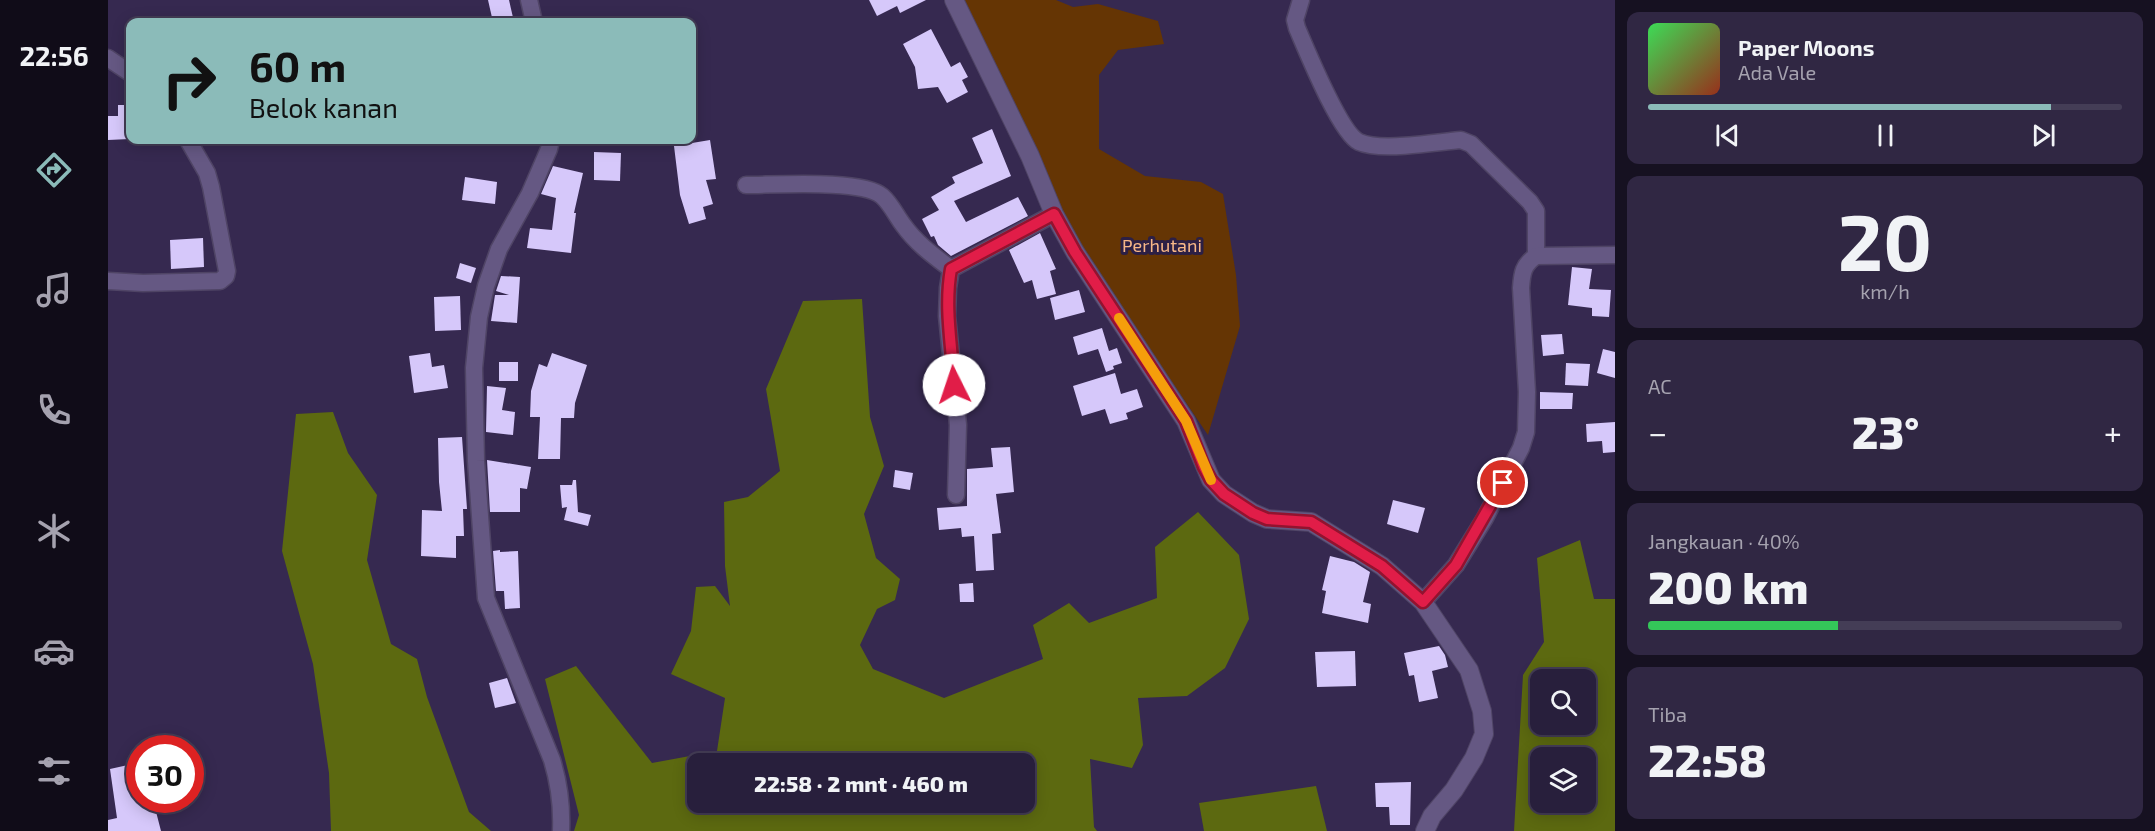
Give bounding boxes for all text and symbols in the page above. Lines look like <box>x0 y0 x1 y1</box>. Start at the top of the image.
text: Paper Moons <box>1738 34 1874 60</box>
text: 22:56 <box>19 39 89 71</box>
text: 60 m <box>249 40 346 90</box>
icon: right <box>150 42 228 120</box>
text: Ada Vale <box>1738 60 1816 84</box>
text: Belok kanan <box>249 91 398 123</box>
icon: previous <box>1711 119 1744 152</box>
icon: pause <box>1869 119 1902 152</box>
icon: next <box>2027 119 2060 152</box>
icon: directions <box>33 149 75 191</box>
text: 20 <box>1838 193 1932 287</box>
park label: Perhutani <box>1122 234 1202 256</box>
icon: music <box>33 269 75 311</box>
text: km/h <box>1860 279 1910 303</box>
position arrow <box>922 353 986 417</box>
text: AC <box>1648 374 1672 398</box>
icon: phone <box>33 389 75 431</box>
text: 23° <box>1852 404 1919 458</box>
text: − <box>1648 412 1667 452</box>
text: + <box>2104 412 2122 452</box>
pin <box>1477 457 1528 508</box>
icon: arrive <box>1486 466 1519 499</box>
icon: climate <box>33 510 75 552</box>
text: Jangkauan · 40% <box>1648 529 1800 553</box>
text: 200 km <box>1648 559 1808 613</box>
icon: car <box>33 630 75 672</box>
map controls <box>1530 669 1596 813</box>
button: search <box>1530 669 1596 735</box>
text: Tiba <box>1648 702 1687 726</box>
text: 22:58 <box>1648 732 1767 786</box>
speed limit sign: 30 <box>126 735 204 813</box>
button: layers <box>1530 747 1596 813</box>
icon: filters <box>33 750 75 792</box>
text: 22:58 · 2 mnt · 460 m <box>754 770 968 796</box>

